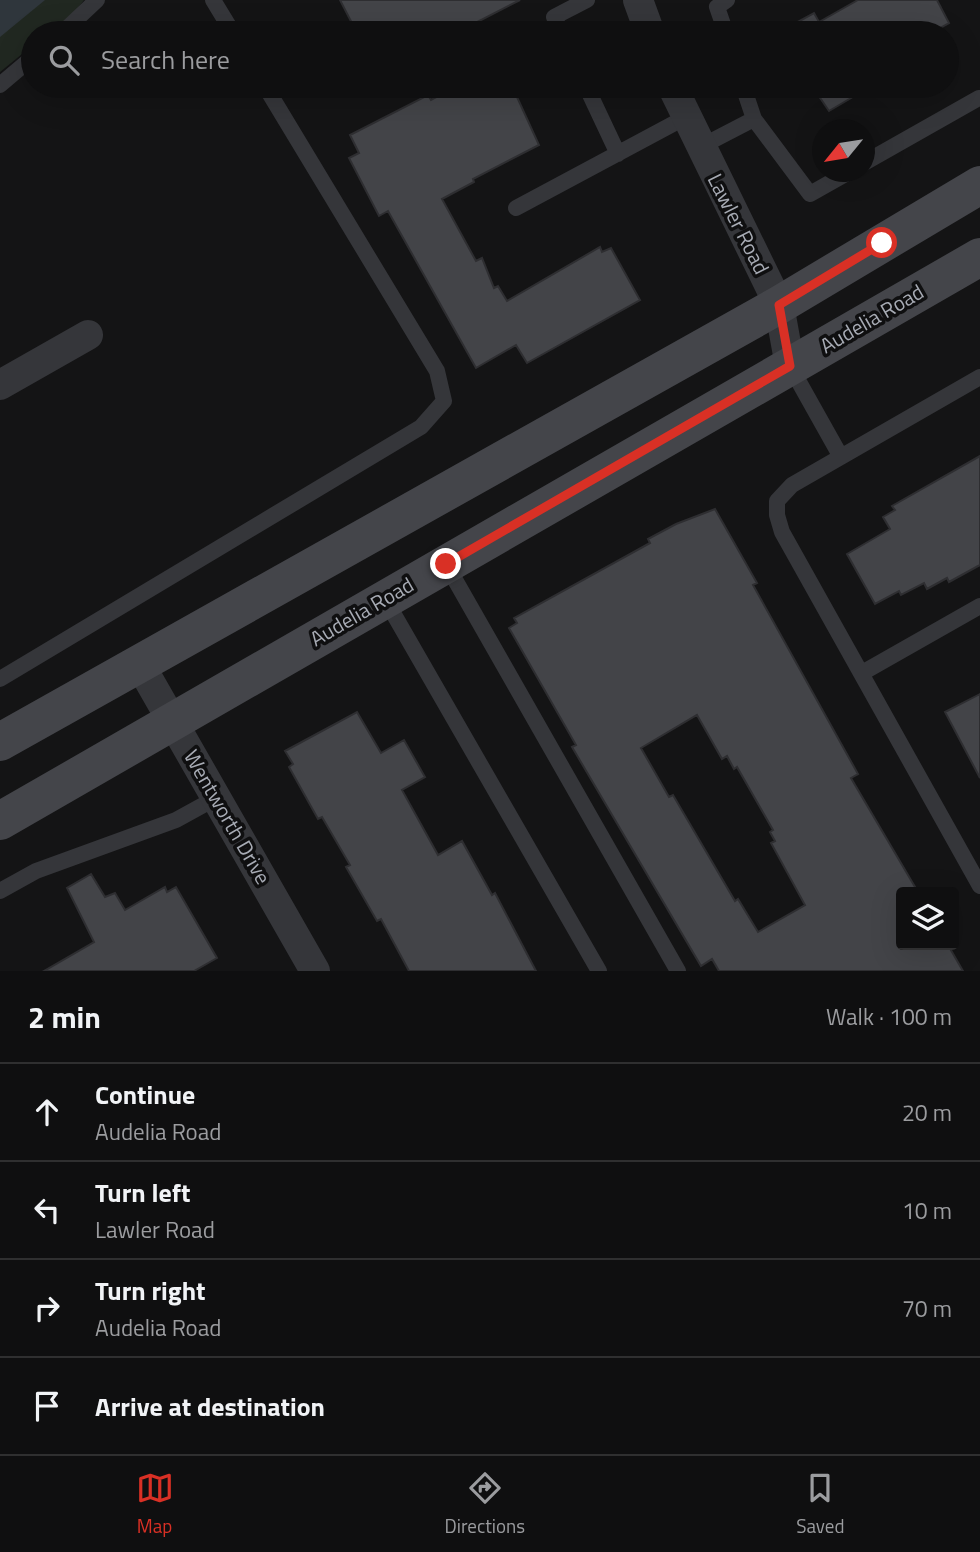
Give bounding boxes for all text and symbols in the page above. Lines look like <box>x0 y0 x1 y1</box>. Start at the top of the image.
search box <box>21 21 959 98</box>
text: Search here <box>101 40 230 79</box>
icon: search <box>45 41 83 79</box>
north arrow <box>812 119 875 182</box>
street label: Lawler Road <box>700 168 778 280</box>
route start <box>866 227 897 258</box>
street label: Audelia Road <box>814 275 929 361</box>
route end <box>430 548 461 579</box>
street label: Audelia Road <box>304 568 419 654</box>
street label: Wentworth Drive <box>176 743 279 890</box>
map controls <box>896 887 959 950</box>
button: layers <box>896 887 959 950</box>
text: 2 min <box>28 994 101 1040</box>
text: Walk · 100 m <box>826 999 952 1034</box>
text: Continue <box>95 1075 195 1114</box>
icon: ahead <box>28 1093 66 1131</box>
text: 20 m <box>902 1095 952 1130</box>
text: Audelia Road <box>95 1114 221 1149</box>
text: Turn left <box>95 1173 190 1212</box>
icon: left <box>28 1191 66 1229</box>
text: 10 m <box>902 1193 952 1228</box>
text: Lawler Road <box>95 1212 215 1247</box>
text: Turn right <box>95 1271 206 1310</box>
icon: right <box>28 1289 66 1327</box>
text: 70 m <box>902 1291 952 1326</box>
text: Audelia Road <box>95 1310 221 1345</box>
icon: arrive <box>28 1387 66 1425</box>
text: Arrive at destination <box>95 1387 325 1426</box>
tab: Map <box>136 1469 174 1540</box>
tab: Directions <box>445 1469 525 1540</box>
tab: Saved <box>796 1469 844 1540</box>

